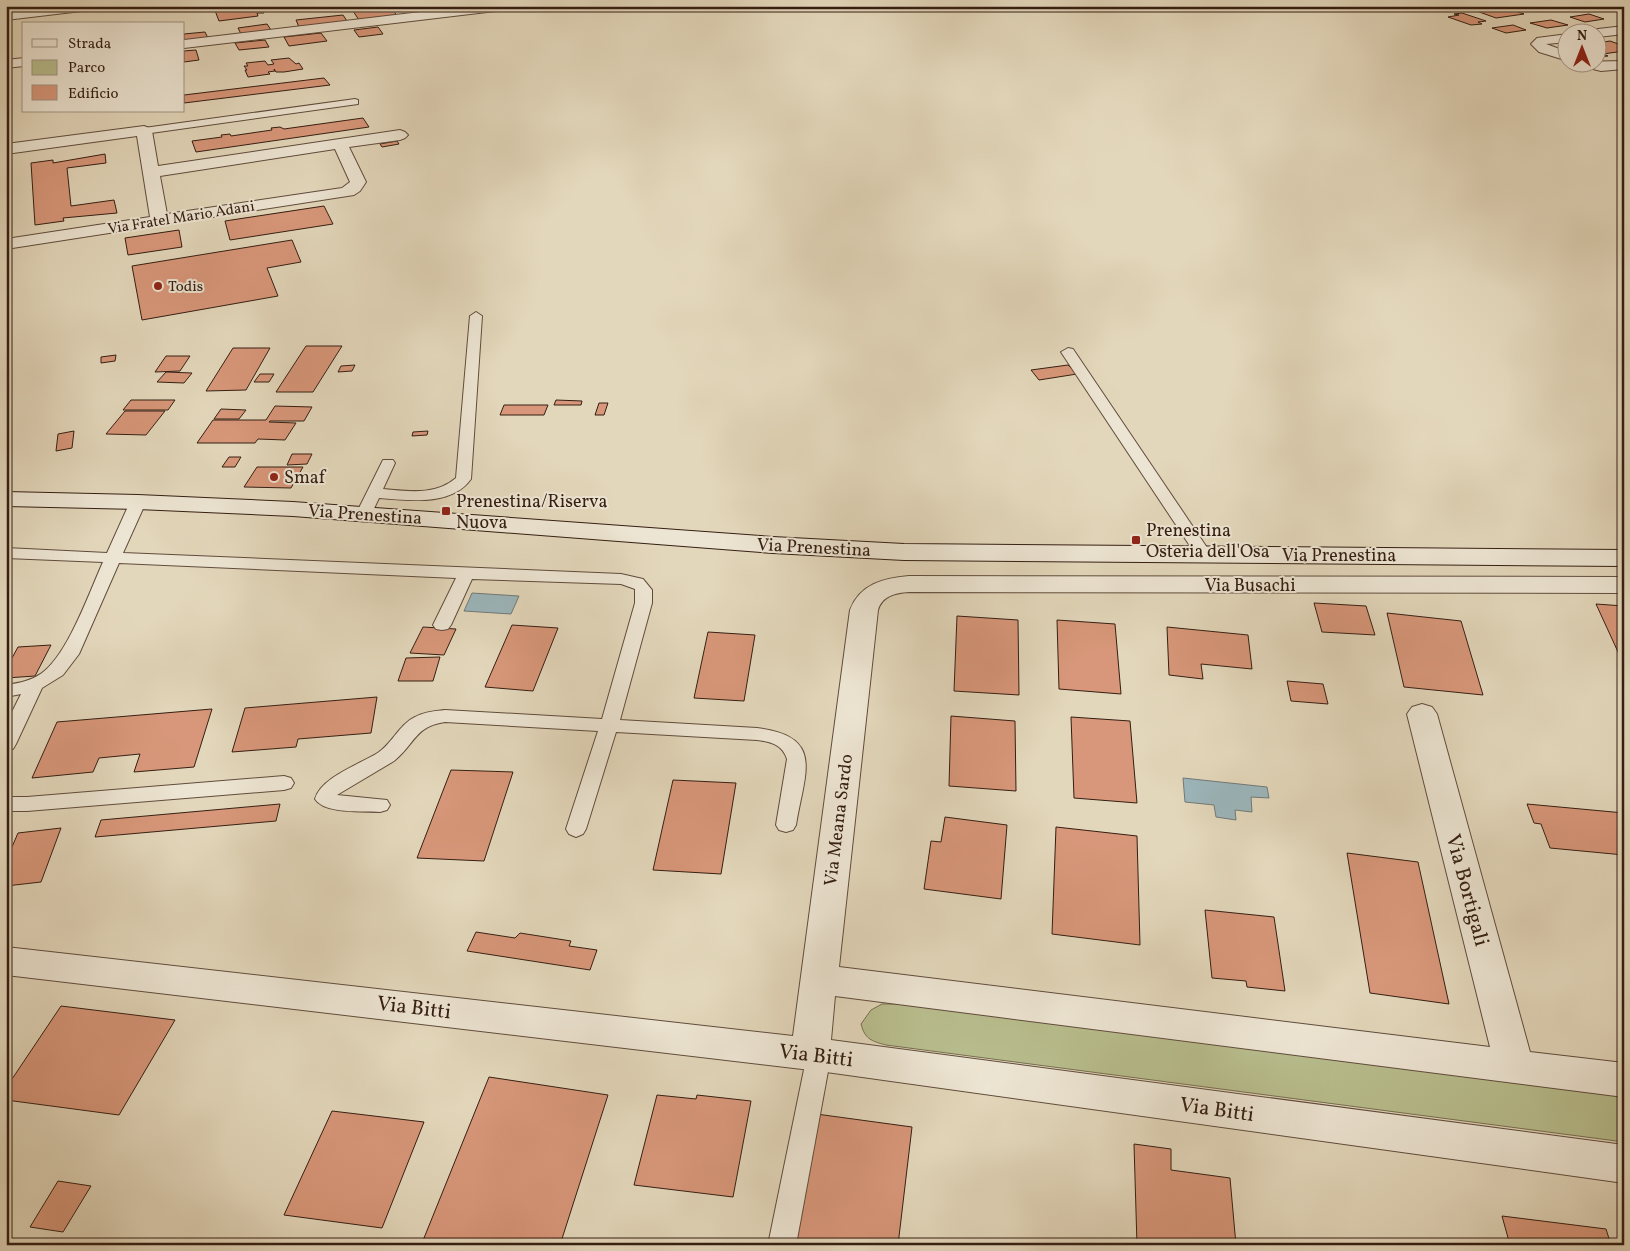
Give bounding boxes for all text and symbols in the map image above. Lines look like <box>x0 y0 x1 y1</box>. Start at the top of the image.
legend <box>22 22 185 112</box>
north arrow <box>1558 22 1608 72</box>
text: N <box>1577 27 1587 46</box>
text: Strada <box>68 34 111 55</box>
text: Parco <box>68 58 105 79</box>
text: Edificio <box>68 84 119 105</box>
street label: Via Fratel Mario Adani <box>106 196 256 240</box>
place label: Todis <box>168 277 203 298</box>
marker: Todis <box>152 280 164 292</box>
place label: Smaf <box>284 466 327 491</box>
marker: Smaf <box>268 471 280 483</box>
place label: Prenestina/Riserva Nuova <box>456 490 608 536</box>
street label: Via Prenestina <box>307 499 423 532</box>
marker: Prenestina/Riserva Nuova <box>440 505 452 517</box>
place label: Prenestina Osteria dell'Osa <box>1146 519 1270 565</box>
street label: Via Prenestina <box>756 533 872 564</box>
marker: Prenestina Osteria dell'Osa <box>1130 534 1142 546</box>
street label: Via Prenestina <box>1282 544 1396 569</box>
street label: Via Busachi <box>1204 574 1296 599</box>
street label: Via Meana Sardo <box>819 753 860 888</box>
street label: Via Bortigali <box>1438 831 1495 950</box>
street label: Via Bitti <box>375 990 453 1027</box>
street label: Via Bitti <box>777 1038 855 1075</box>
street label: Via Bitti <box>1178 1091 1256 1130</box>

